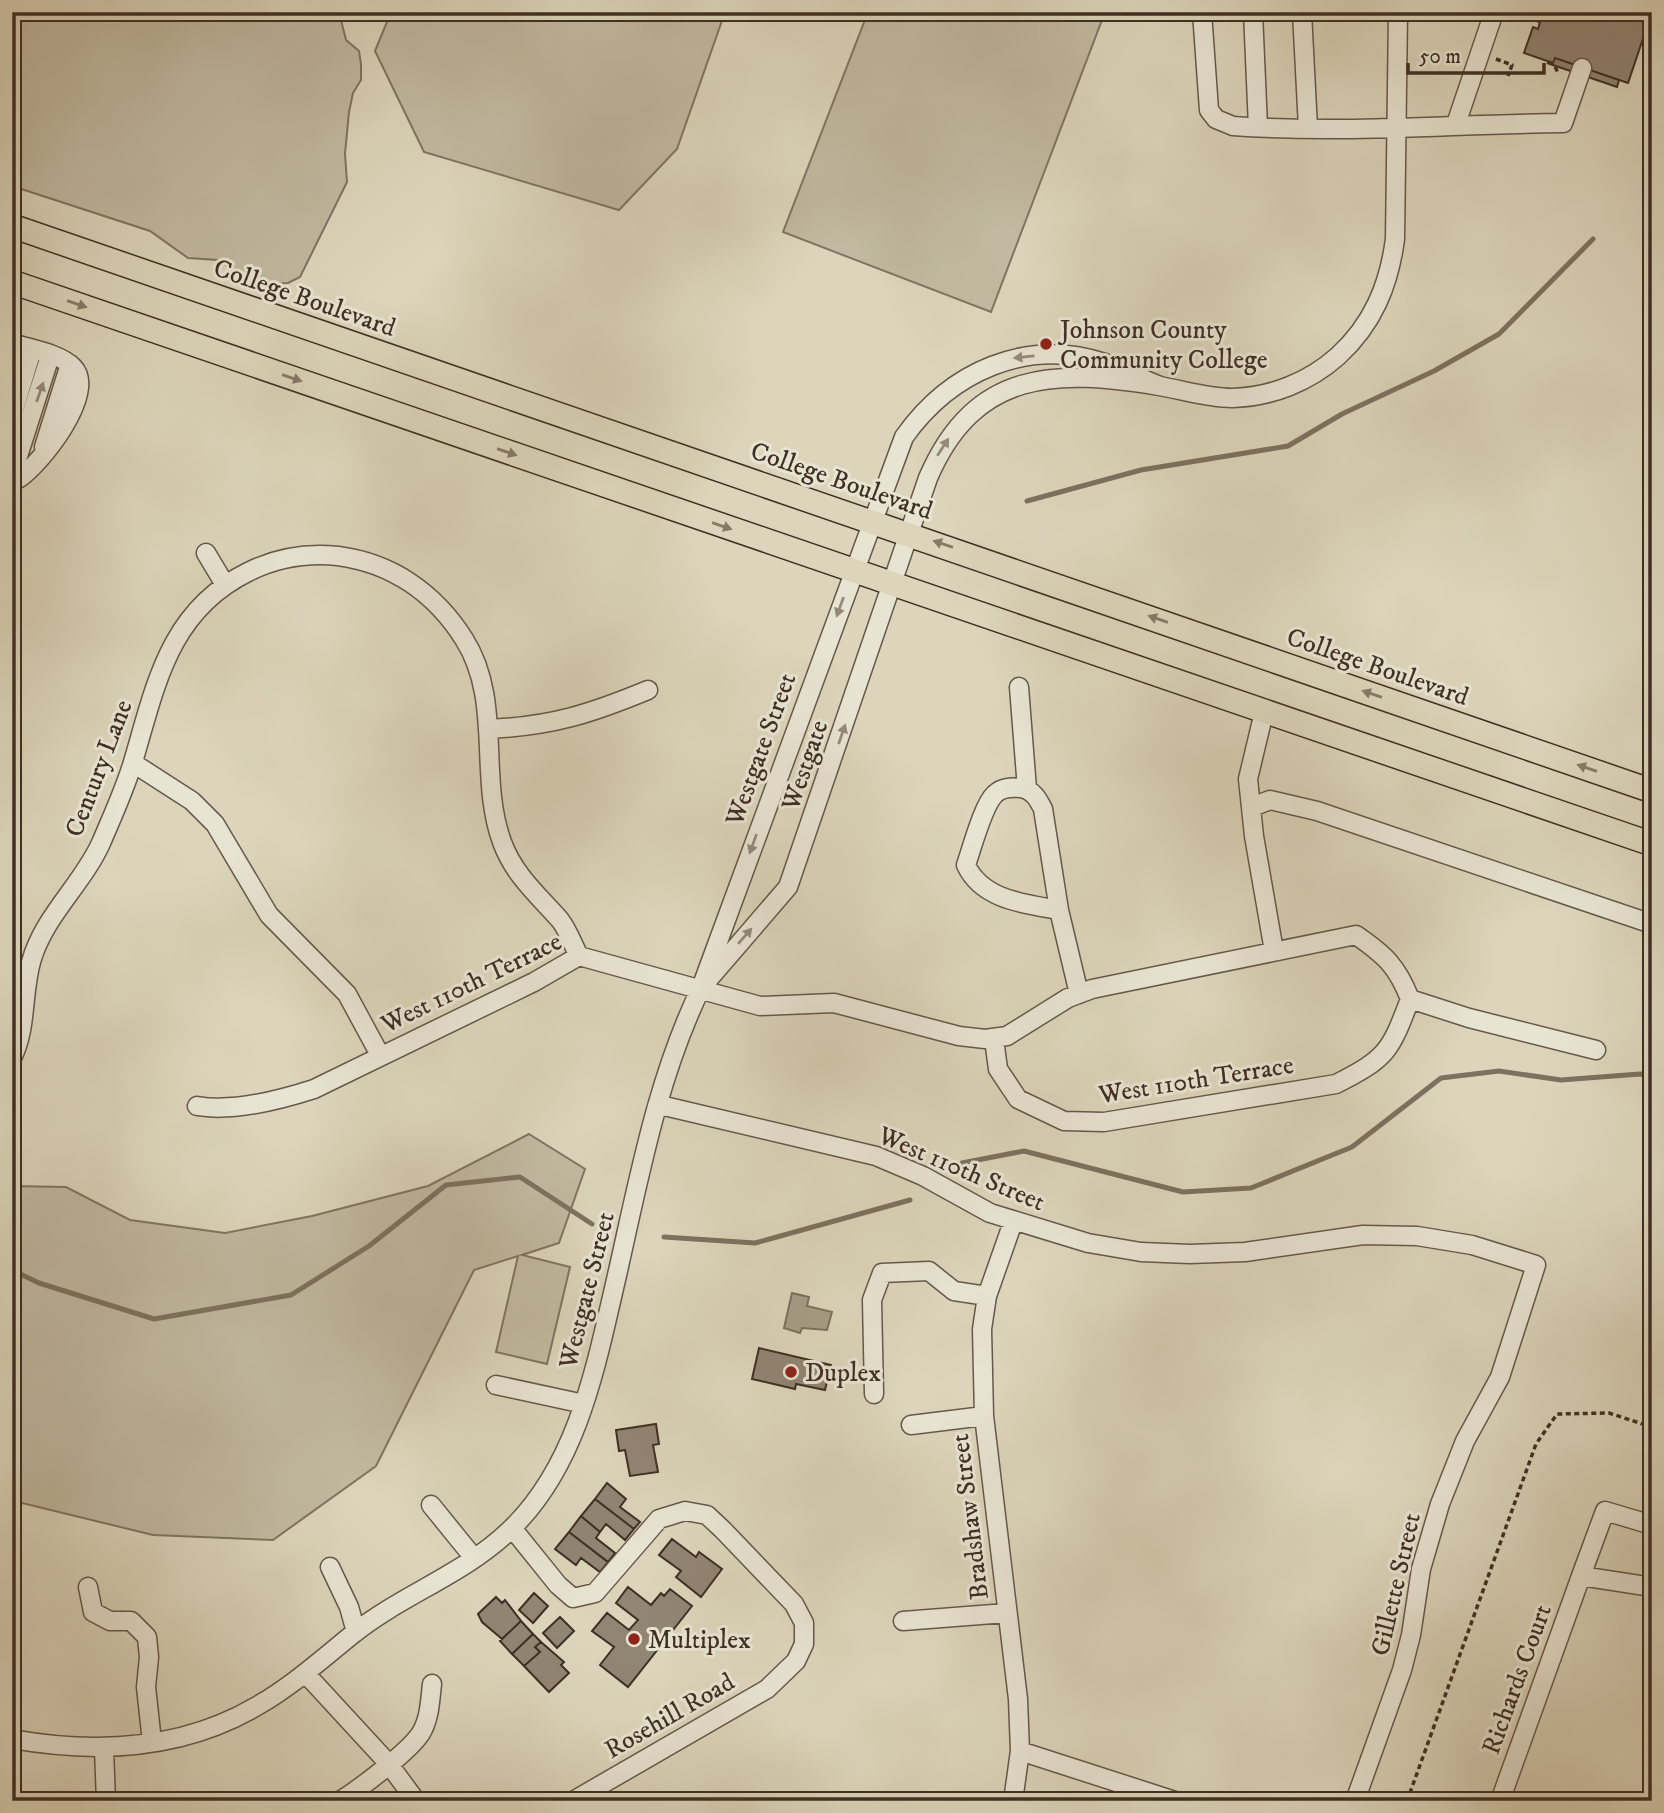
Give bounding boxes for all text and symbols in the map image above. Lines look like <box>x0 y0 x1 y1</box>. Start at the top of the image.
scale bar <box>1408 32 1545 76</box>
text: 50 m <box>1419 44 1461 70</box>
street label: College Boulevard <box>209 252 400 345</box>
one-way arrow <box>66 299 87 310</box>
place label: Johnson County Community College <box>1058 314 1267 377</box>
marker: Johnson County Community College <box>1038 336 1054 352</box>
one-way arrow <box>1012 352 1034 363</box>
one-way arrow <box>281 373 302 384</box>
one-way arrow <box>35 382 46 403</box>
street label: College Boulevard <box>746 435 937 528</box>
one-way arrow <box>937 437 950 457</box>
one-way arrow <box>497 447 518 458</box>
one-way arrow <box>712 521 733 532</box>
one-way arrow <box>932 538 953 549</box>
one-way arrow <box>834 597 845 618</box>
one-way arrow <box>1147 613 1168 624</box>
street label: College Boulevard <box>1282 621 1473 714</box>
street label: Westgate Street <box>718 669 804 831</box>
one-way arrow <box>1362 688 1383 699</box>
street label: Century Lane <box>58 695 141 842</box>
street label: Westgate <box>774 716 836 816</box>
one-way arrow <box>837 723 848 744</box>
one-way arrow <box>1577 762 1598 773</box>
one-way arrow <box>747 833 758 854</box>
street label: West 110th Terrace <box>375 925 567 1042</box>
one-way arrow <box>737 927 753 945</box>
street label: West 110th Terrace <box>1096 1049 1296 1112</box>
street label: West 110th Street <box>872 1119 1050 1219</box>
street label: Westgate Street <box>552 1209 623 1373</box>
place label: Duplex <box>805 1357 881 1390</box>
marker: Duplex <box>783 1364 799 1380</box>
street label: Bradshaw Street <box>944 1432 997 1602</box>
street label: Gillette Street <box>1364 1510 1429 1659</box>
street label: Richards Court <box>1475 1600 1560 1759</box>
place label: Multiplex <box>648 1624 751 1657</box>
marker: Multiplex <box>626 1631 642 1647</box>
street label: Rosehill Road <box>599 1666 741 1767</box>

